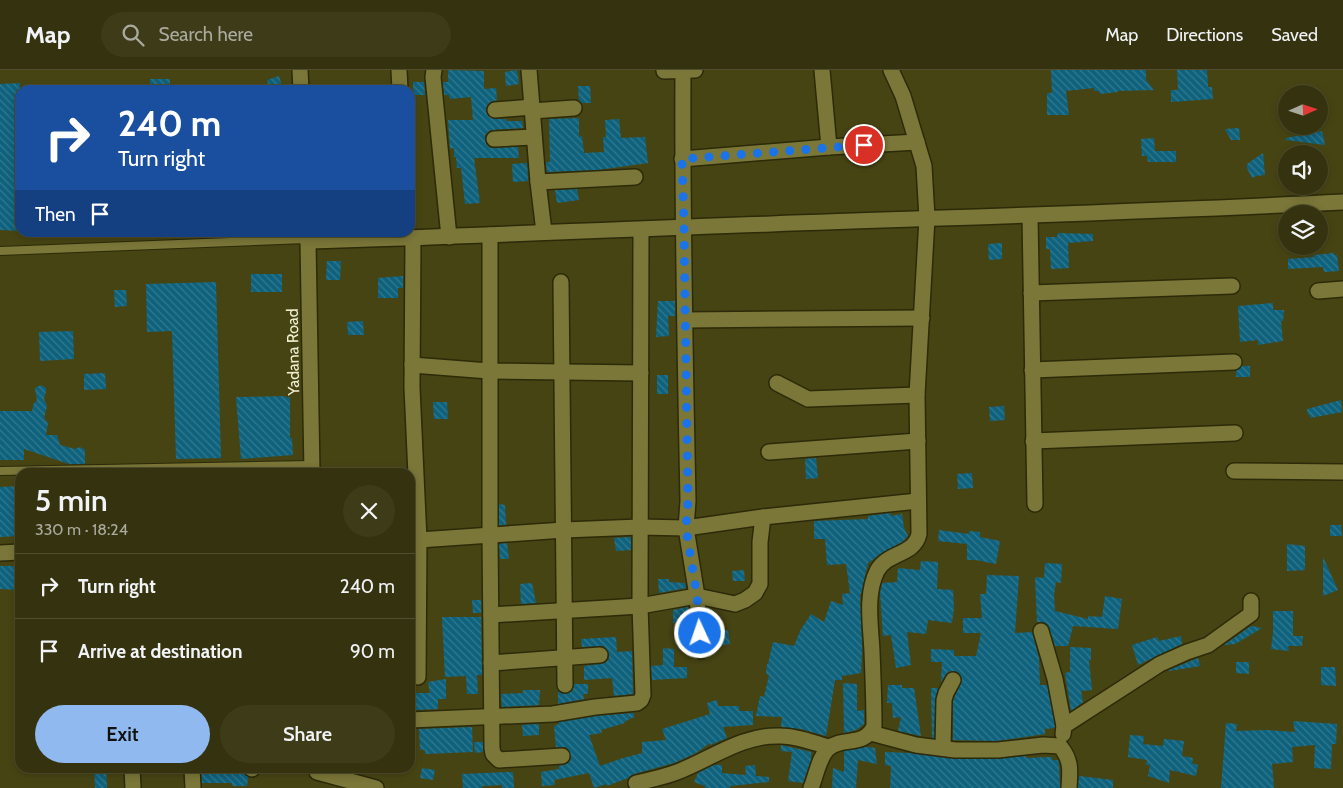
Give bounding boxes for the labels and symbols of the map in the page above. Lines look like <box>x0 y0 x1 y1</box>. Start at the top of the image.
north arrow <box>1278 85 1328 135</box>
pin <box>843 124 885 166</box>
street label: Yadana Road <box>283 308 303 397</box>
position arrow <box>673 606 725 658</box>

